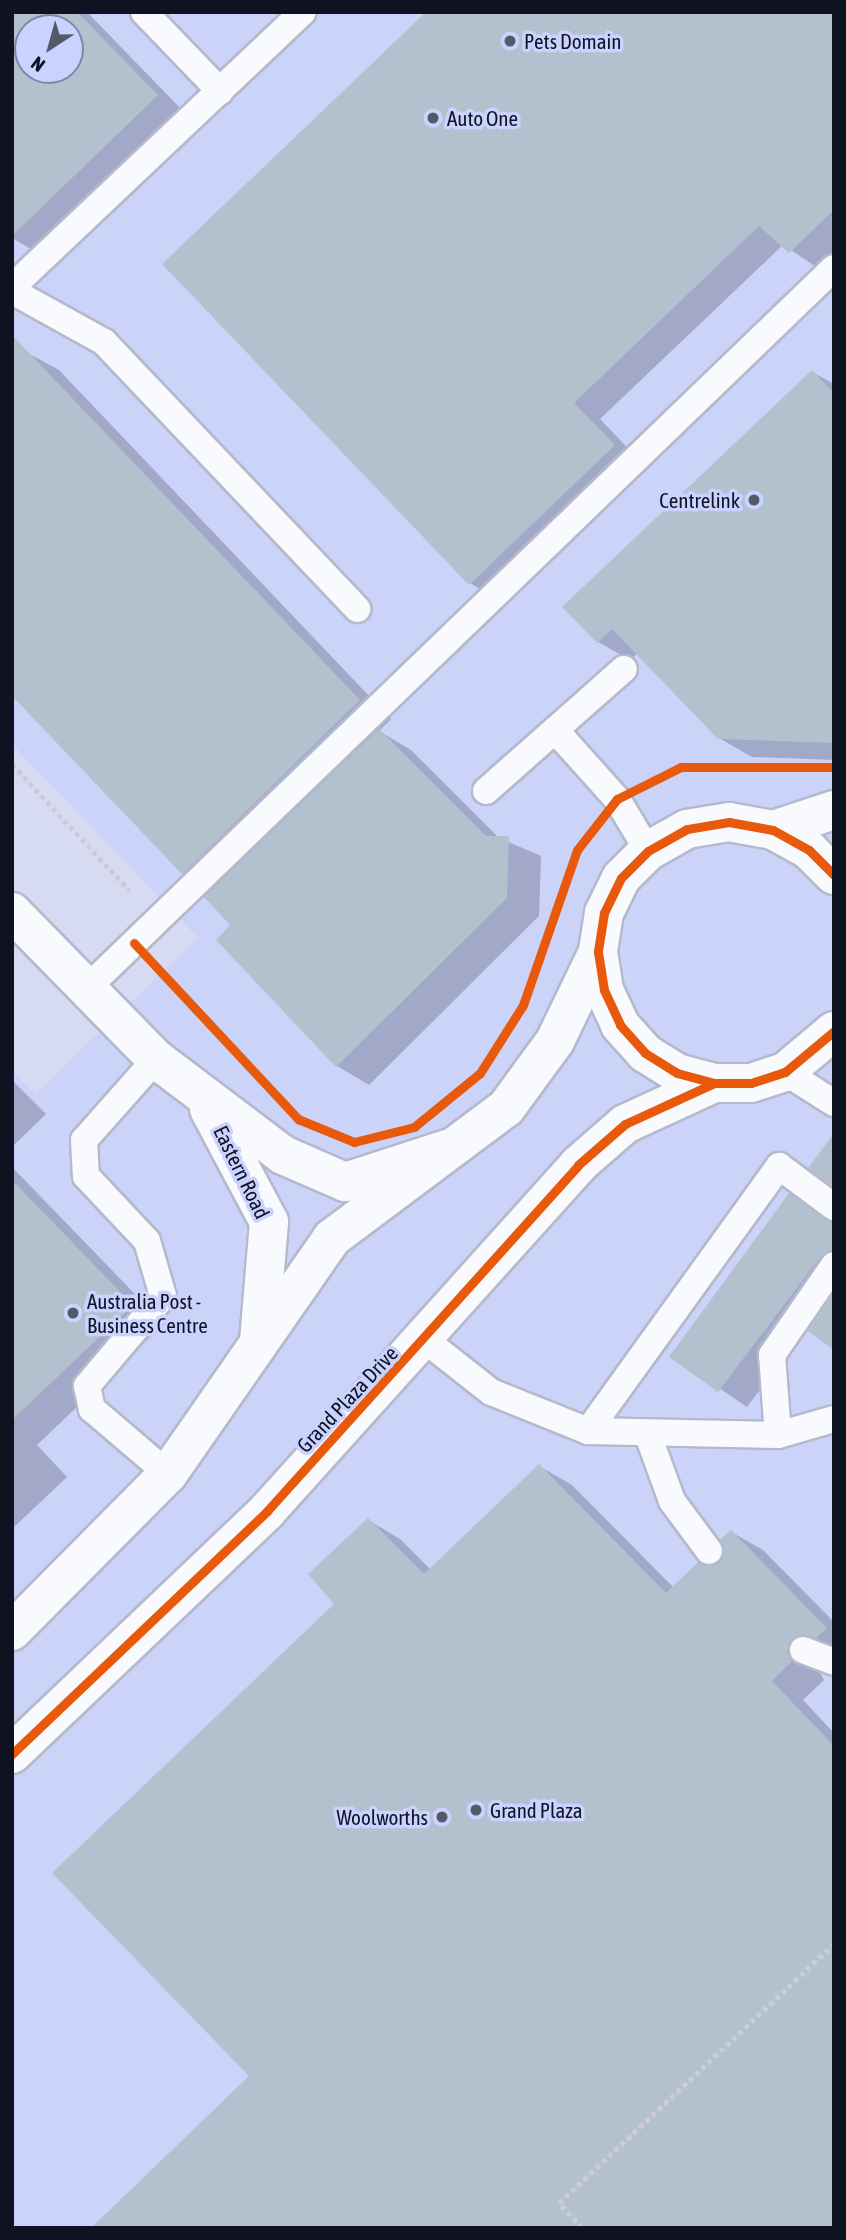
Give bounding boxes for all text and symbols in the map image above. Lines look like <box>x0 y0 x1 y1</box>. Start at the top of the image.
north arrow <box>14 14 84 84</box>
place label: Pets Domain <box>524 28 621 54</box>
marker: Pets Domain <box>502 33 518 49</box>
text: N <box>27 52 49 77</box>
place label: Auto One <box>447 105 518 131</box>
marker: Auto One <box>425 110 441 126</box>
place label: Centrelink <box>659 487 740 513</box>
marker: Centrelink <box>746 492 762 508</box>
street label: Eastern Road <box>209 1121 275 1223</box>
place label: Australia Post - Business Centre <box>87 1288 208 1338</box>
marker: Australia Post - Business Centre <box>65 1305 81 1321</box>
street label: Grand Plaza Drive <box>291 1341 403 1457</box>
place label: Grand Plaza <box>490 1797 583 1823</box>
marker: Grand Plaza <box>468 1802 484 1818</box>
place label: Woolworths <box>336 1804 428 1830</box>
marker: Woolworths <box>434 1809 450 1825</box>

